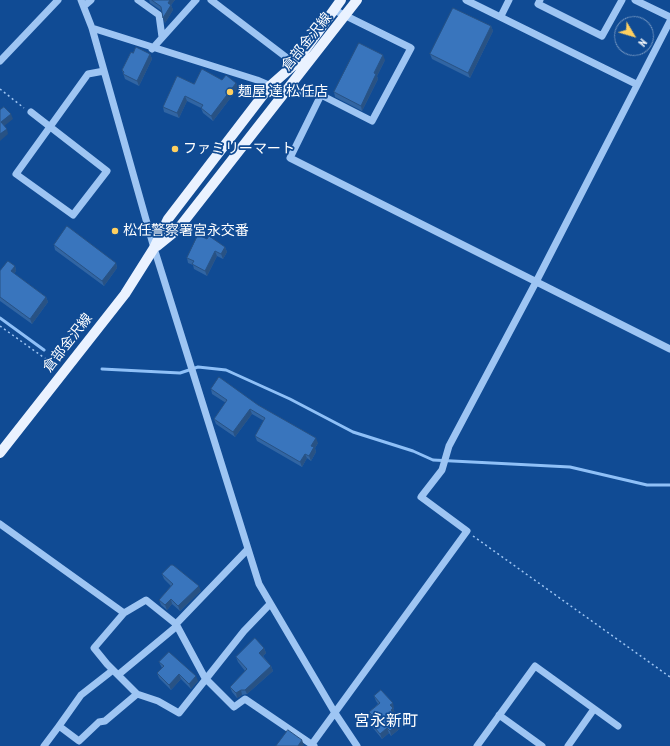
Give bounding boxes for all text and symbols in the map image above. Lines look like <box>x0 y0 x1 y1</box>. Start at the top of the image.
street label: 倉部金沢線 <box>278 10 336 74</box>
north arrow <box>614 16 654 56</box>
text: N <box>635 36 650 49</box>
place label: 麺屋 達 松任店 <box>238 84 328 100</box>
marker: 麺屋 達 松任店 <box>225 87 235 97</box>
place label: ファミリーマート <box>183 141 295 157</box>
marker: ファミリーマート <box>170 144 180 154</box>
place label: 松任警察署宮永交番 <box>123 223 249 239</box>
marker: 松任警察署宮永交番 <box>110 226 120 236</box>
street label: 倉部金沢線 <box>40 310 96 376</box>
district label: 宮永新町 <box>354 711 418 731</box>

